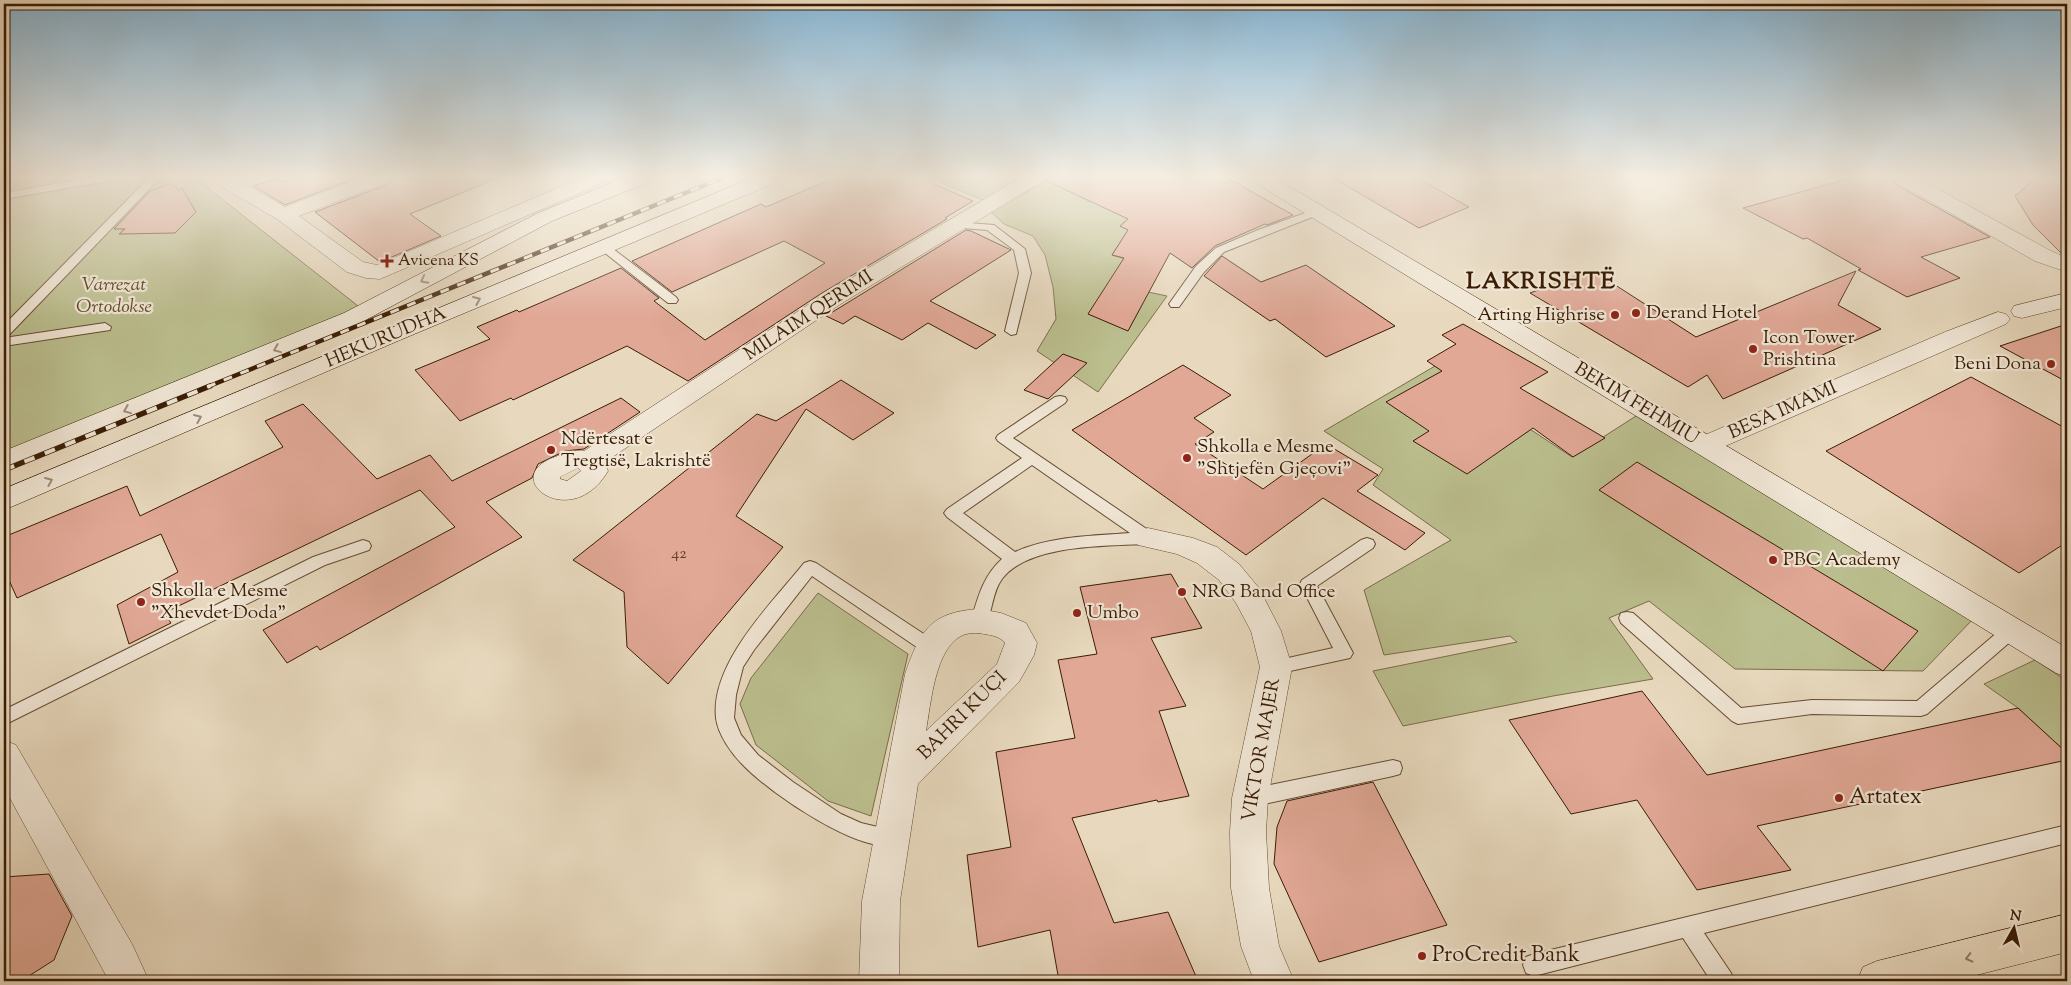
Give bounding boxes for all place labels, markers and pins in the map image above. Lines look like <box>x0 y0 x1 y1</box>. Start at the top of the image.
place label: Avicena KS <box>398 250 479 273</box>
marker: Avicena KS <box>380 254 394 268</box>
place label: Derand Hotel <box>1646 300 1758 327</box>
place label: Arting Highrise <box>1477 302 1605 329</box>
marker: Derand Hotel <box>1630 307 1642 319</box>
marker: Arting Highrise <box>1609 309 1621 321</box>
place label: Icon Tower Prishtina <box>1763 325 1855 374</box>
marker: Icon Tower Prishtina <box>1747 343 1759 355</box>
place label: Beni Dona <box>1954 351 2041 378</box>
marker: Beni Dona <box>2045 358 2057 370</box>
place label: Ndërtesat e Tregtisë, Lakrishtë <box>561 426 711 475</box>
place label: Shkolla e Mesme "Shtjefën Gjeçovi" <box>1197 434 1351 483</box>
marker: Ndërtesat e Tregtisë, Lakrishtë <box>545 444 557 456</box>
marker: Shkolla e Mesme "Shtjefën Gjeçovi" <box>1181 452 1193 464</box>
place label: PBC Academy <box>1783 547 1901 574</box>
marker: PBC Academy <box>1767 554 1779 566</box>
place label: Shkolla e Mesme "Xhevdet Doda" <box>151 578 288 627</box>
place label: NRG Band Office <box>1192 579 1335 606</box>
marker: NRG Band Office <box>1176 586 1188 598</box>
marker: Shkolla e Mesme "Xhevdet Doda" <box>135 596 147 608</box>
place label: Umbo <box>1087 600 1139 627</box>
marker: Umbo <box>1071 607 1083 619</box>
place label: Artatex <box>1849 782 1922 814</box>
marker: Artatex <box>1833 792 1845 804</box>
place label: ProCredit Bank <box>1432 940 1580 972</box>
marker: ProCredit Bank <box>1416 950 1428 962</box>

